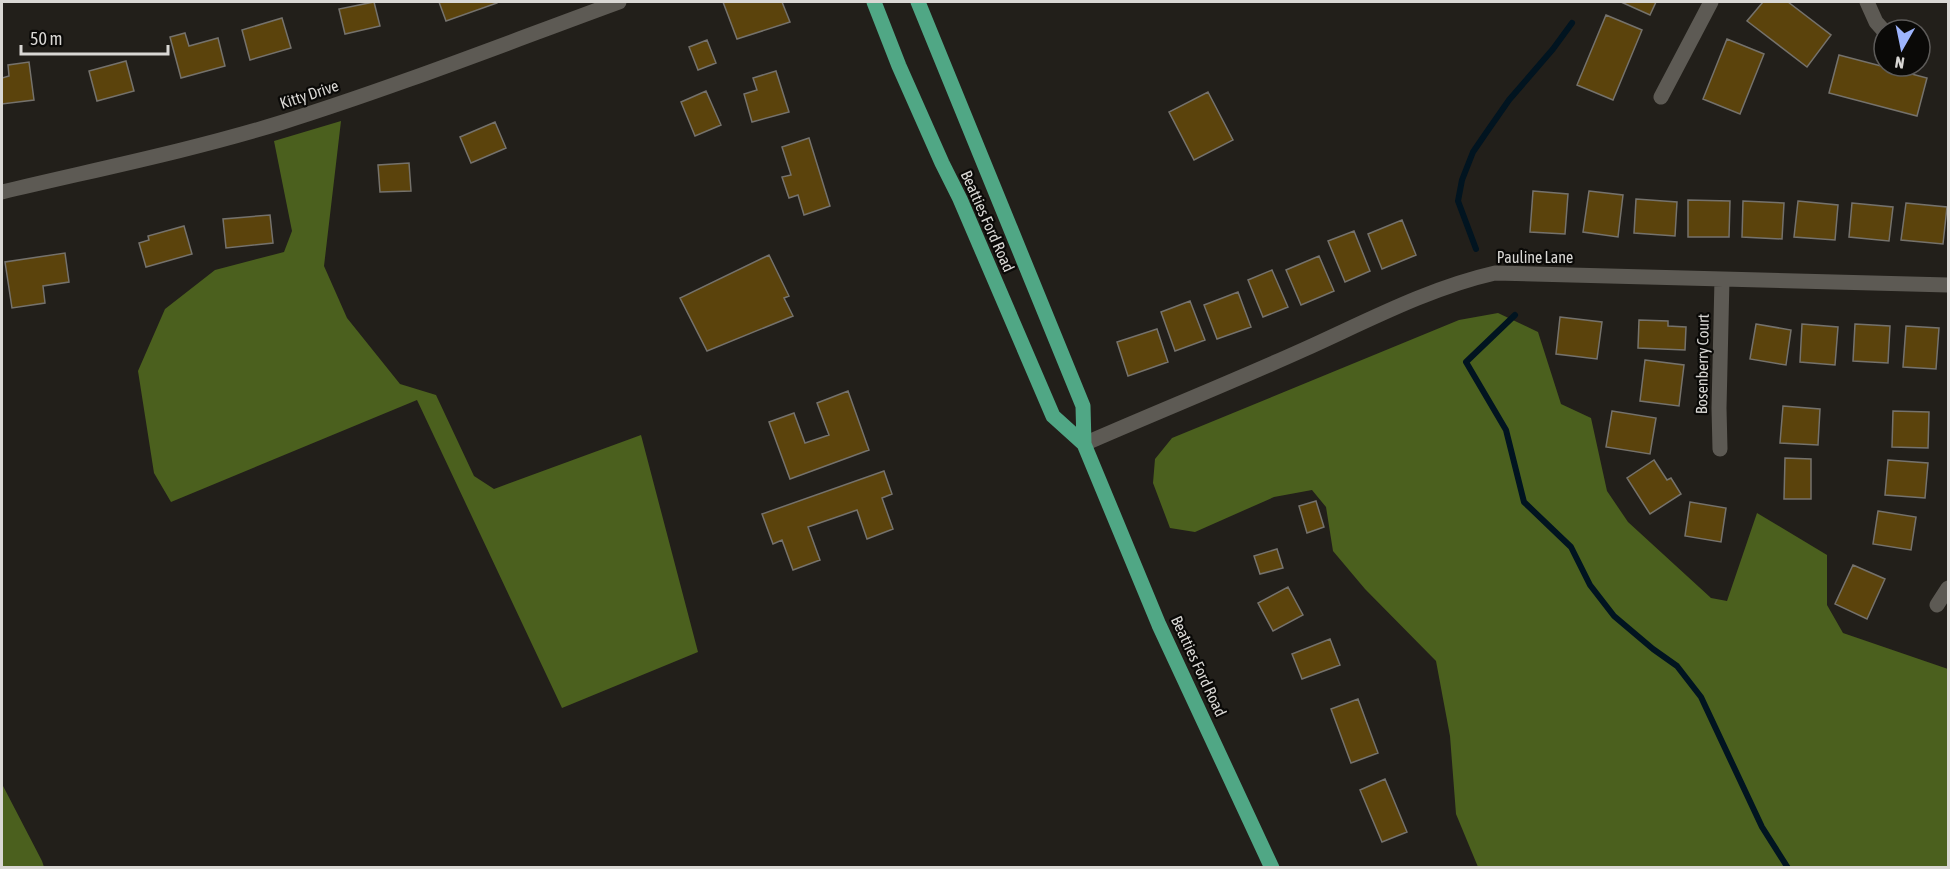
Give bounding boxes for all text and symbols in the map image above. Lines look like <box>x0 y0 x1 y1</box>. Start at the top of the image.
scale bar <box>21 18 168 56</box>
north arrow <box>1872 18 1932 78</box>
text: 50 m <box>30 28 62 49</box>
text: N <box>1894 53 1906 72</box>
street label: Kitty Drive <box>277 76 341 113</box>
street label: Beatties Ford Road <box>958 168 1018 274</box>
street label: Pauline Lane <box>1497 248 1573 266</box>
street label: Bosenberry Court <box>1692 313 1713 414</box>
street label: Beatties Ford Road <box>1168 613 1230 719</box>

